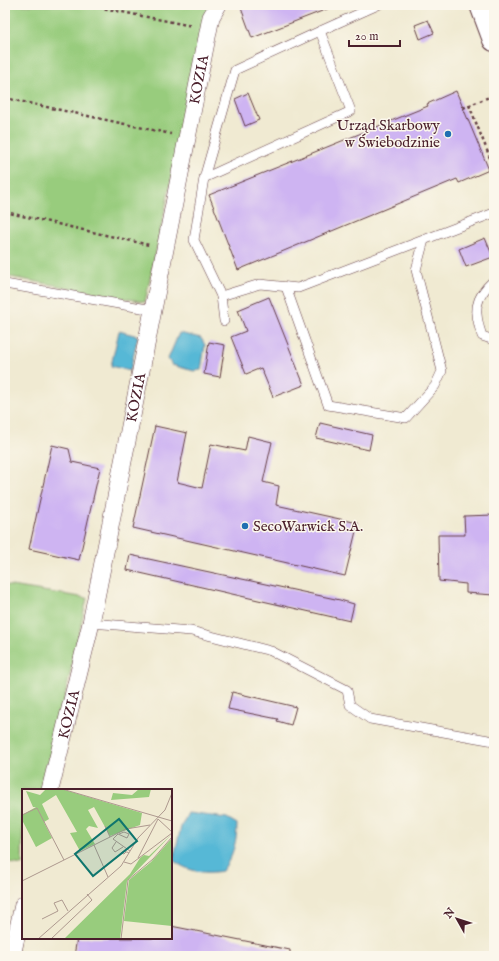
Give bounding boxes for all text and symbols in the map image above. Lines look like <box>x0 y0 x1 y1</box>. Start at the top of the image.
scale bar <box>349 22 400 48</box>
text: 20 m <box>355 29 378 44</box>
street label: KOZIA <box>185 52 213 106</box>
place label: Urząd Skarbowy w Świebodzinie <box>337 116 441 152</box>
marker: Urząd Skarbowy w Świebodzinie <box>443 129 453 139</box>
street label: KOZIA <box>122 370 151 424</box>
place label: SecoWarwick S.A. <box>253 517 363 536</box>
marker: SecoWarwick S.A. <box>240 521 250 531</box>
street label: KOZIA <box>54 687 84 741</box>
inset map <box>22 789 172 939</box>
north arrow <box>437 899 477 939</box>
text: N <box>441 905 459 922</box>

